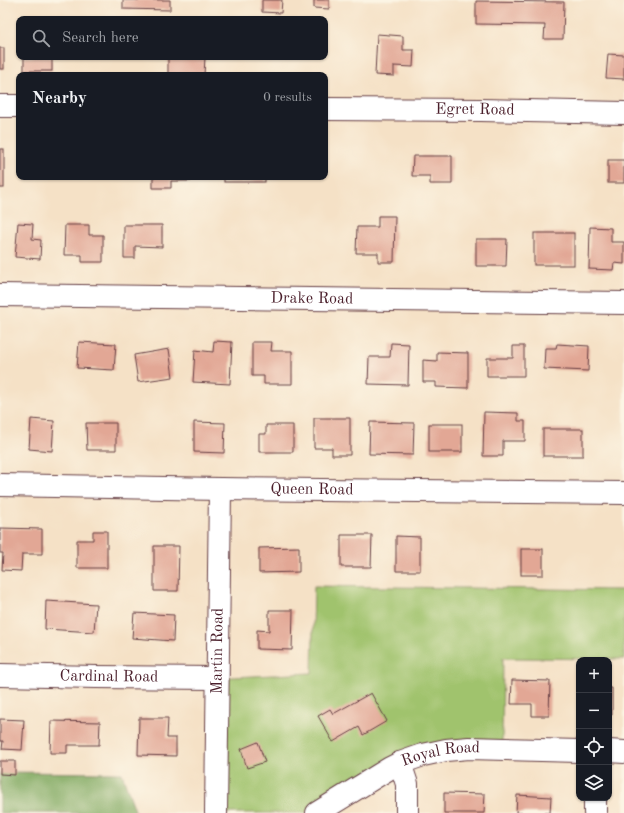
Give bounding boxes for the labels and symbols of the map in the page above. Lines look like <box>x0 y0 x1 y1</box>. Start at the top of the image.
street label: Egret Road <box>435 102 515 119</box>
street label: Drake Road <box>270 290 353 308</box>
street label: Queen Road <box>270 481 354 498</box>
street label: Martin Road <box>209 608 227 694</box>
street label: Cardinal Road <box>59 668 159 686</box>
street label: Royal Road <box>399 740 480 770</box>

